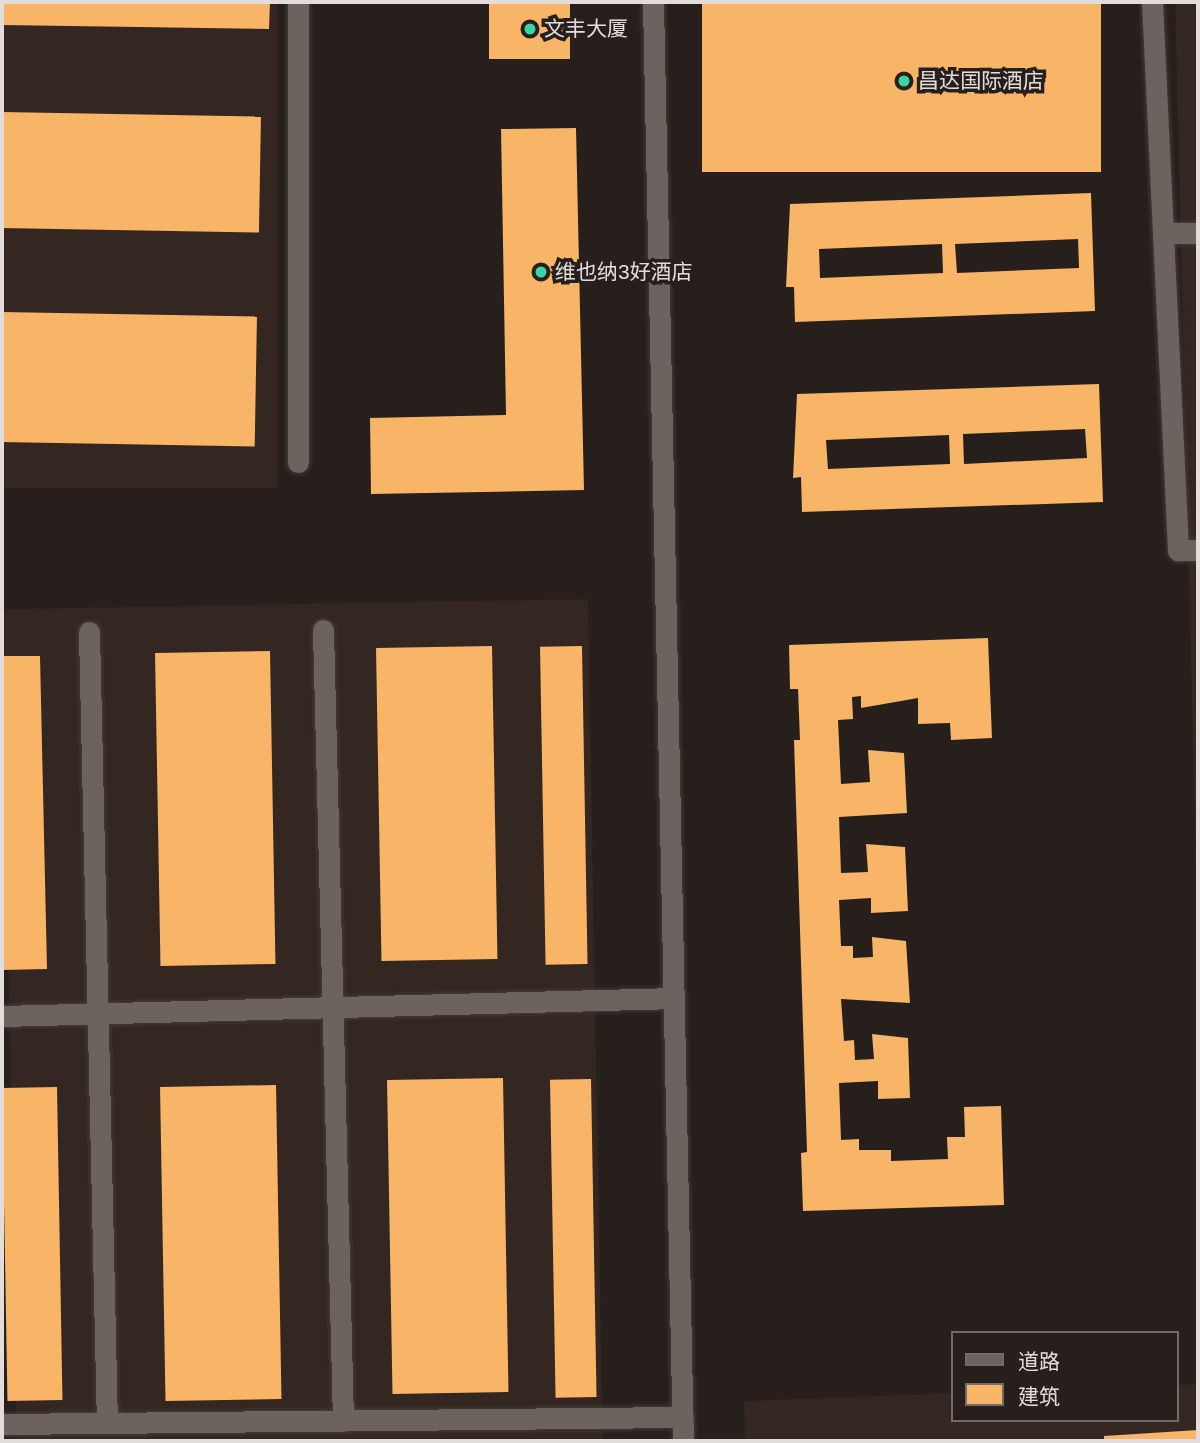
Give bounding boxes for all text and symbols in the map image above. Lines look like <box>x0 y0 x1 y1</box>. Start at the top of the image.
place label: 文丰大厦 <box>544 16 628 42</box>
marker: 文丰大厦 <box>522 21 538 37</box>
place label: 昌达国际酒店 <box>918 68 1044 94</box>
marker: 昌达国际酒店 <box>896 73 912 89</box>
place label: 维也纳3好酒店 <box>555 259 693 285</box>
marker: 维也纳3好酒店 <box>533 264 549 280</box>
legend <box>951 1331 1179 1422</box>
text: 道路 <box>1018 1350 1060 1373</box>
text: 建筑 <box>1018 1385 1060 1408</box>

